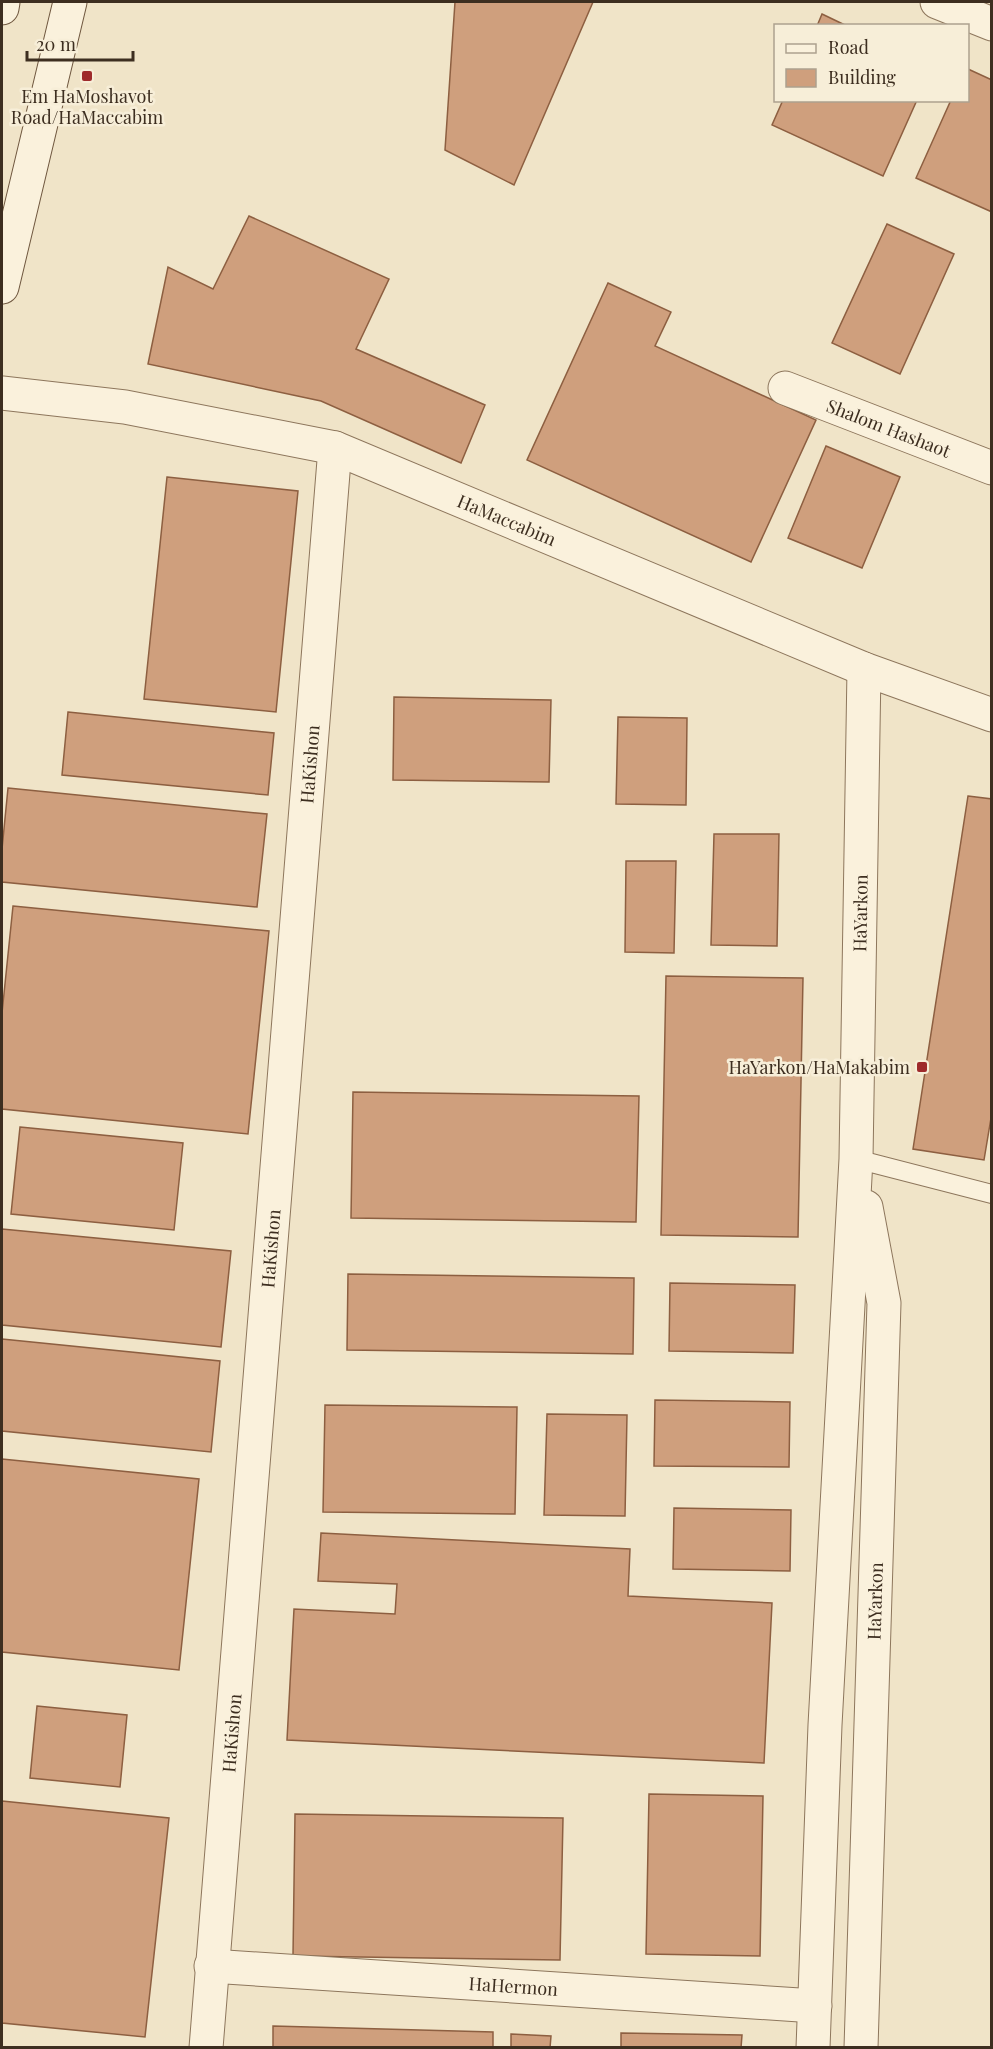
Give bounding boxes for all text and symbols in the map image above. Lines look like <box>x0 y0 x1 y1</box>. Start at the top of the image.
scale bar <box>27 24 134 62</box>
legend <box>774 24 969 102</box>
text: 20 m <box>36 32 76 56</box>
text: Road <box>828 35 869 59</box>
text: Building <box>828 65 896 89</box>
marker: Em HaMoshavot Road/HaMaccabim <box>80 69 94 83</box>
place label: Em HaMoshavot Road/HaMaccabim <box>11 84 163 129</box>
street label: Shalom Hashaot <box>823 393 955 463</box>
street label: HaMaccabim <box>454 488 560 551</box>
street label: HaKishon <box>294 724 325 804</box>
street label: HaYarkon <box>847 874 873 952</box>
place label: HaYarkon/HaMakabim <box>729 1055 910 1079</box>
marker: HaYarkon/HaMakabim <box>915 1060 929 1074</box>
street label: HaKishon <box>255 1208 286 1289</box>
street label: HaYarkon <box>862 1562 888 1640</box>
street label: HaKishon <box>216 1693 247 1773</box>
street label: HaHermon <box>468 1971 559 2001</box>

